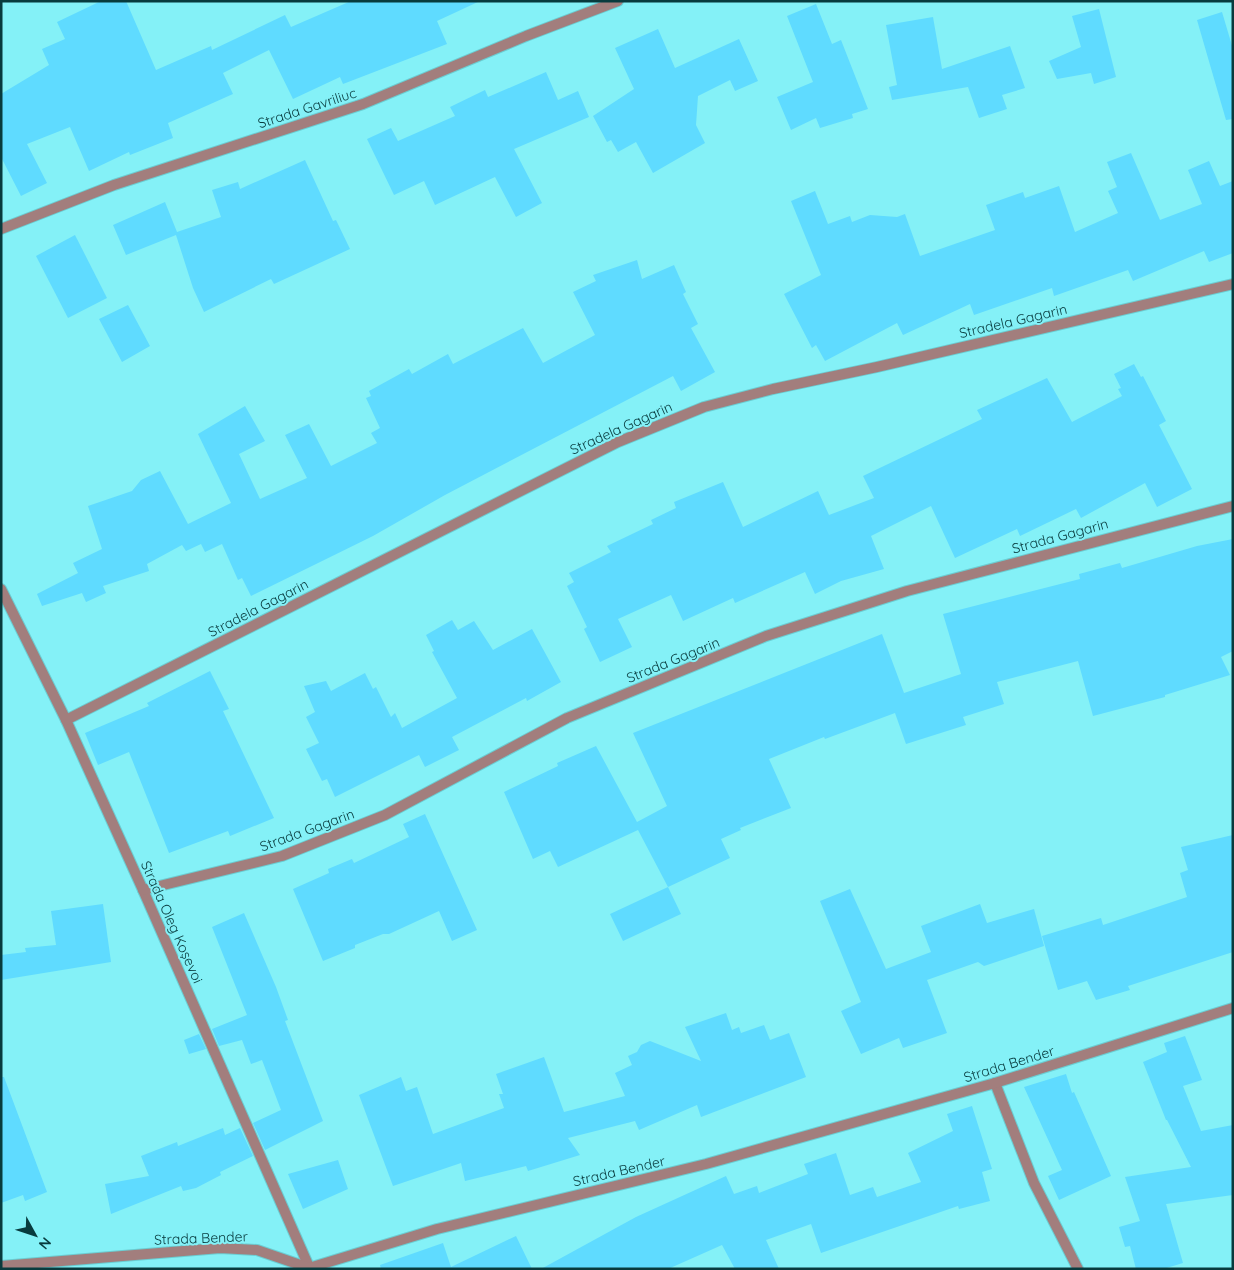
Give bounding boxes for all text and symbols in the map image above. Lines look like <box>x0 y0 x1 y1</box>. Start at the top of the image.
street label: Strada Gavriliuc <box>255 84 359 132</box>
street label: Stradela Gagarin <box>957 300 1069 342</box>
street label: Stradela Gagarin <box>567 397 675 459</box>
street label: Strada Gagarin <box>1010 514 1110 558</box>
street label: Stradela Gagarin <box>205 575 311 641</box>
street label: Strada Gagarin <box>624 633 722 687</box>
street label: Strada Gagarin <box>257 805 357 855</box>
street label: Strada Oleg Koşevoi <box>137 858 207 986</box>
street label: Strada Bender <box>961 1041 1057 1086</box>
street label: Strada Bender <box>571 1152 667 1190</box>
north arrow <box>10 1210 60 1260</box>
street label: Strada Bender <box>154 1227 249 1249</box>
text: N <box>35 1234 55 1253</box>

